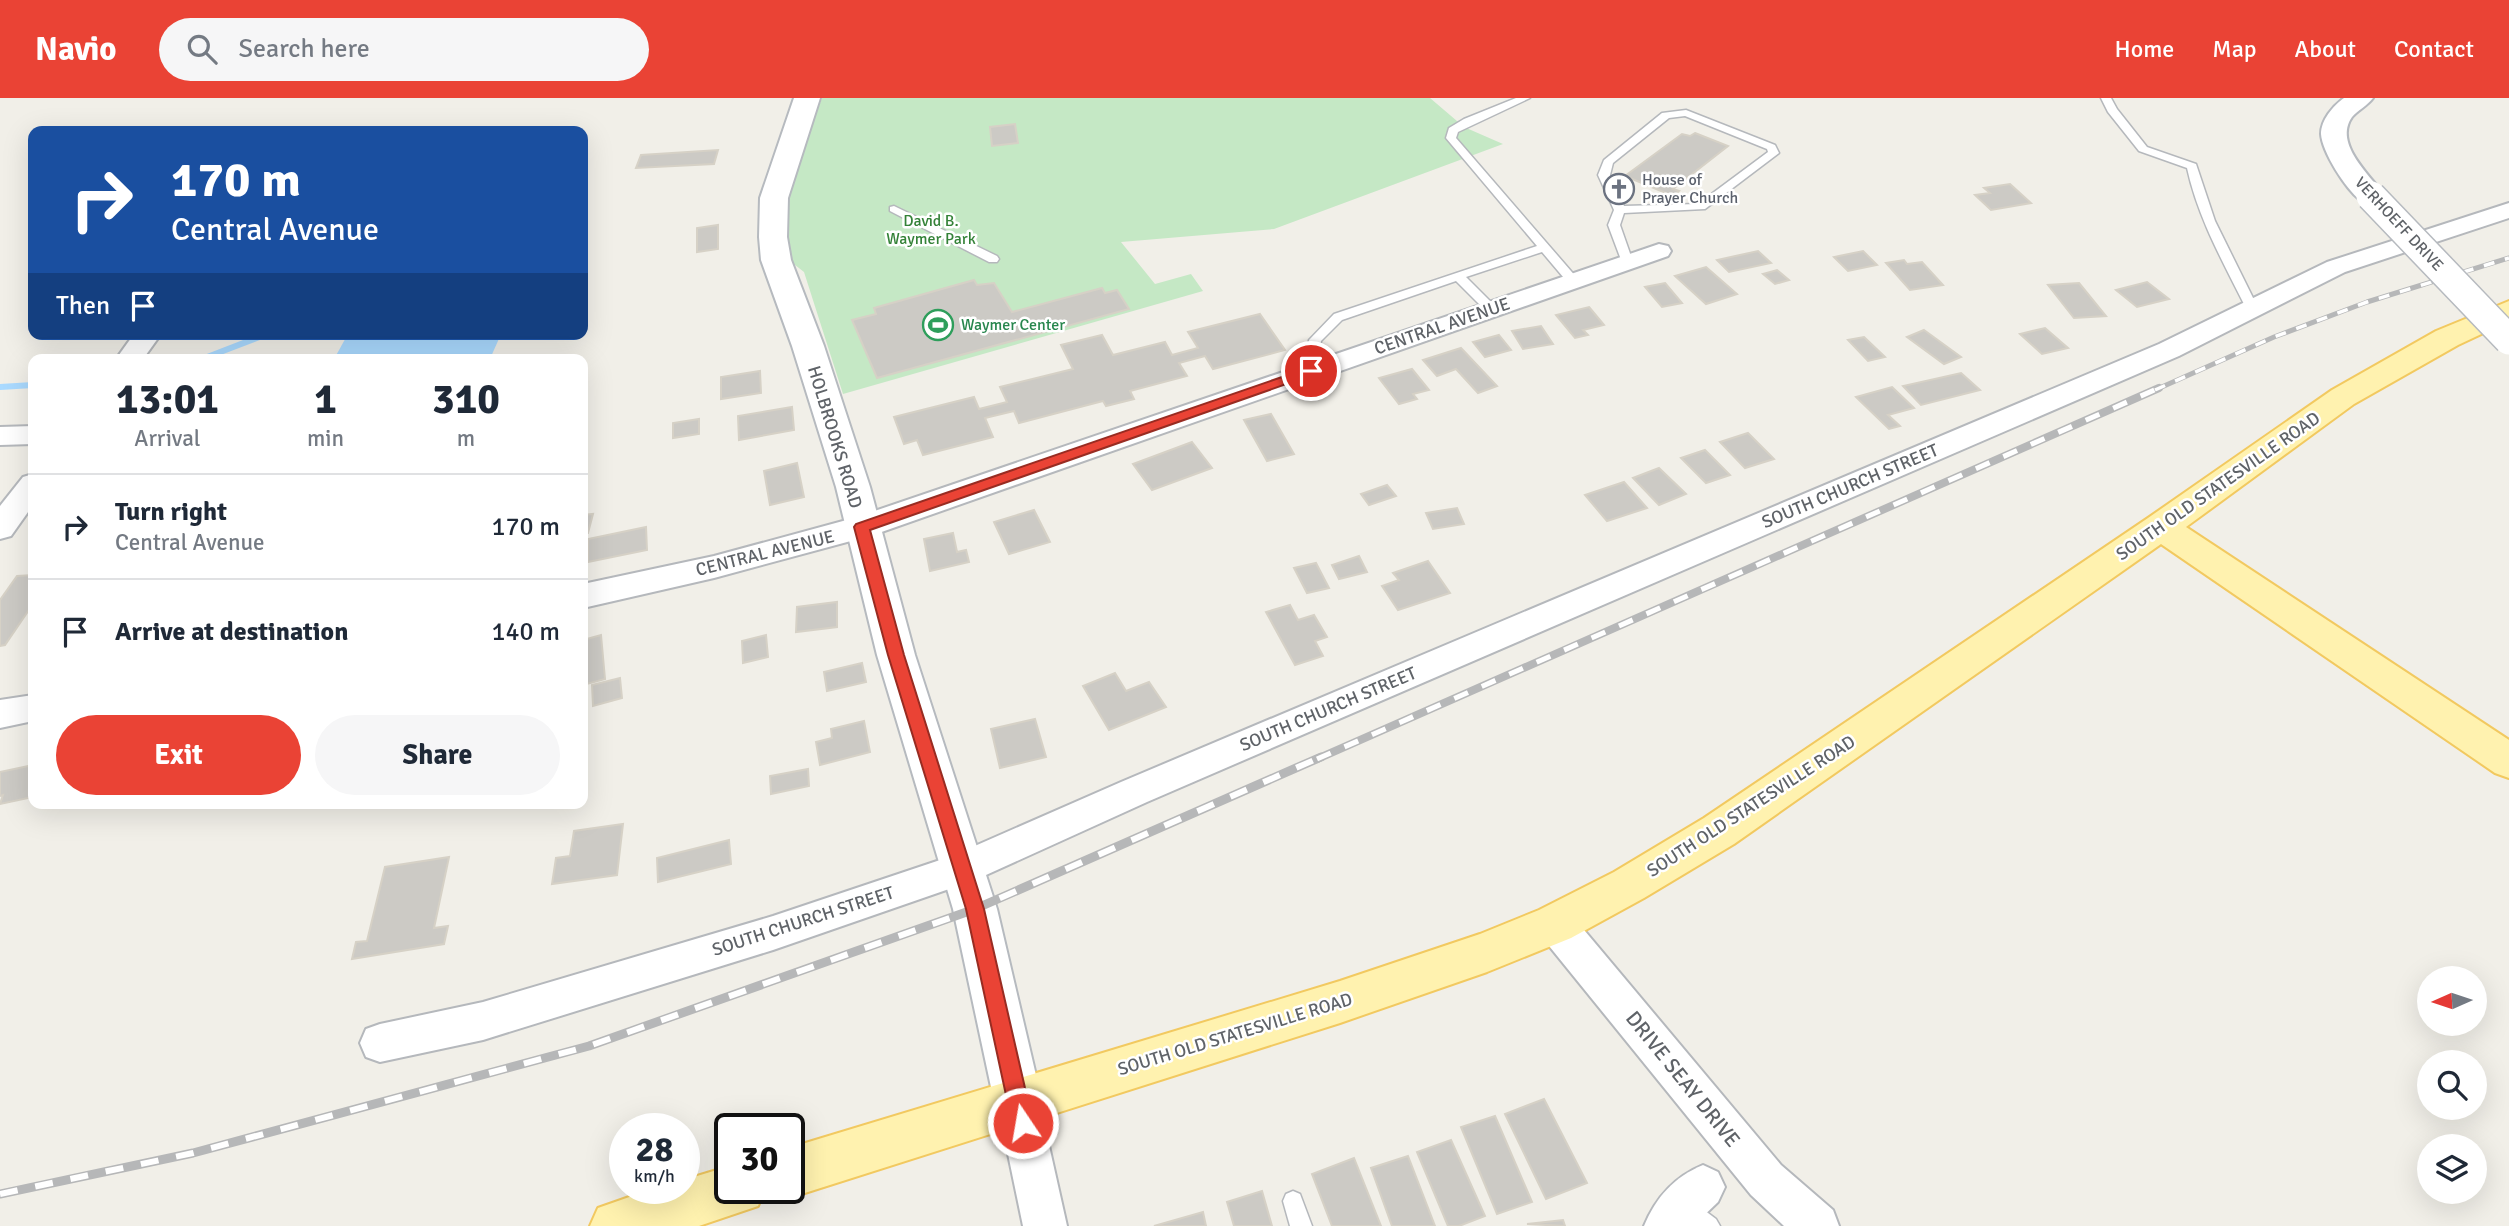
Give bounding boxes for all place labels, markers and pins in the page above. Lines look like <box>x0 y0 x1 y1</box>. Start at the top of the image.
place label: House of Prayer Church <box>1642 170 1738 208</box>
church icon: House of Prayer Church <box>1602 172 1636 206</box>
sports icon: Waymer Center <box>921 308 955 342</box>
place label: Waymer Center <box>961 315 1065 335</box>
pin <box>1281 341 1341 401</box>

